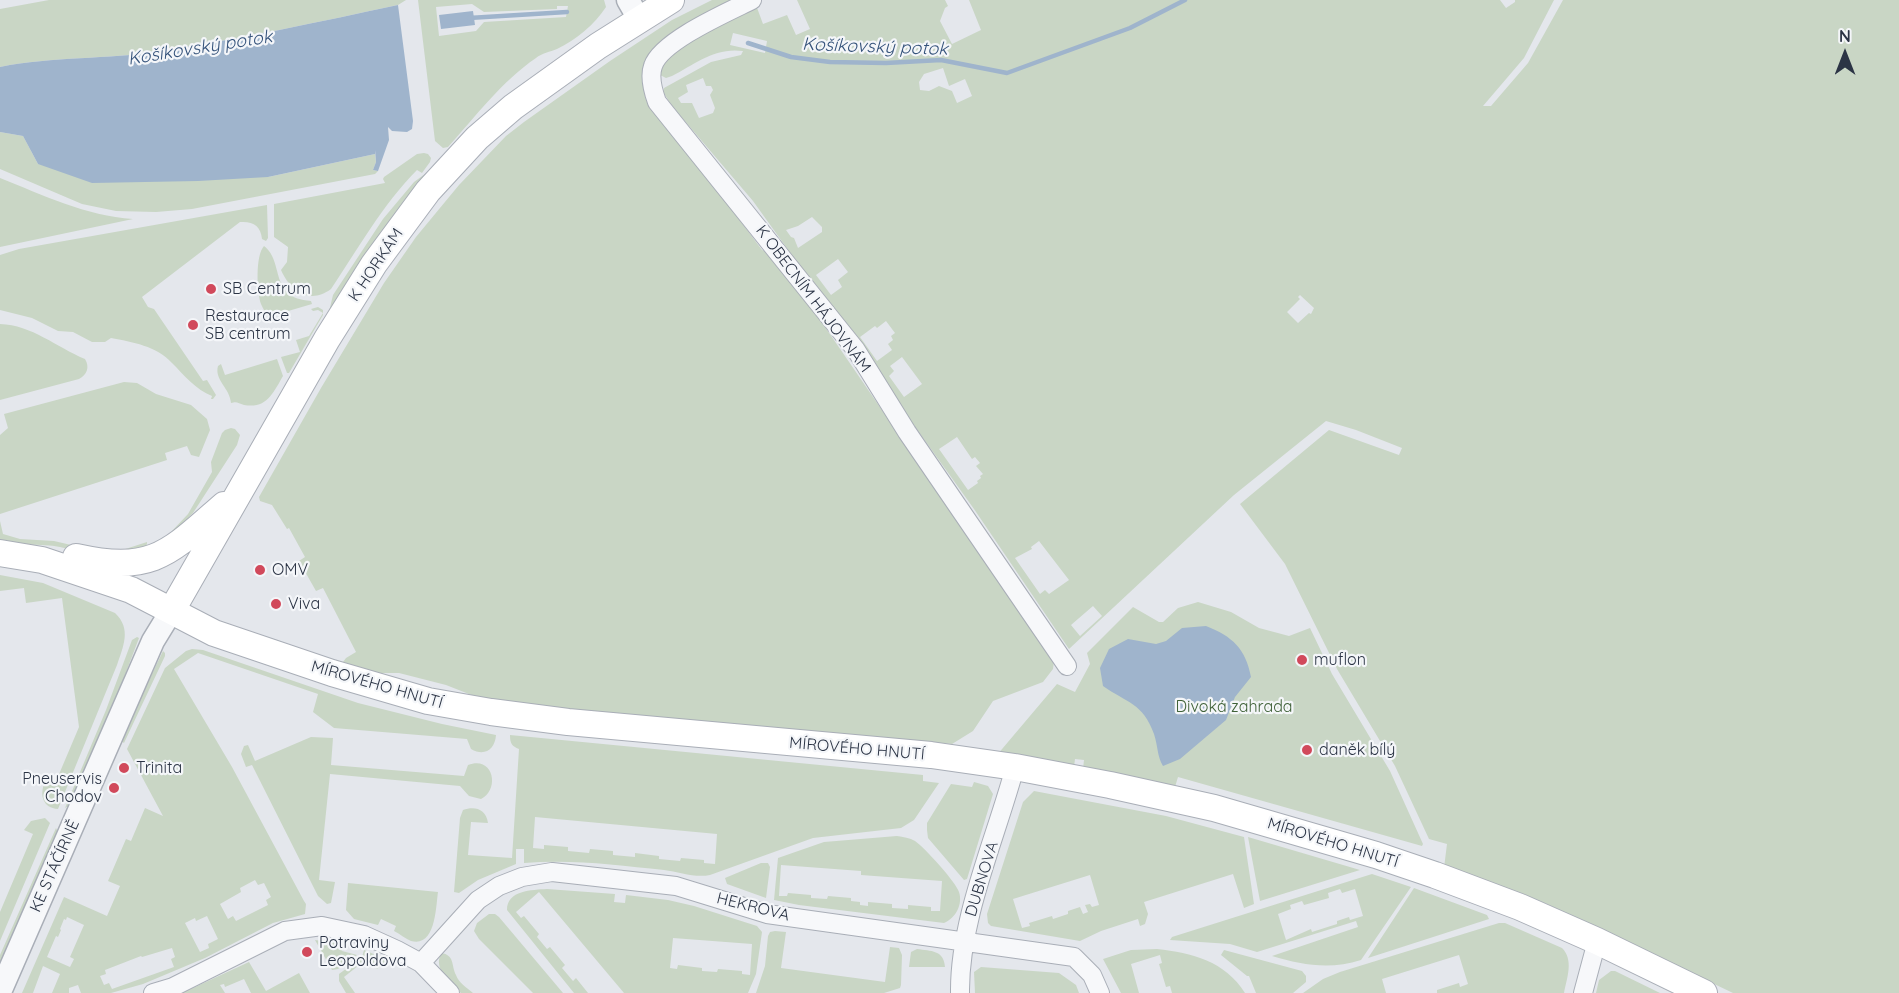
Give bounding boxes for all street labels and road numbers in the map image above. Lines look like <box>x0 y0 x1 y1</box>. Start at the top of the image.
street label: K OBECNÍM HÁJOVNÁM <box>751 222 875 376</box>
street label: K HORKÁM <box>345 225 407 305</box>
street label: MÍROVÉHO HNUTÍ <box>309 657 445 713</box>
street label: MÍROVÉHO HNUTÍ <box>788 734 926 764</box>
street label: MÍROVÉHO HNUTÍ <box>1265 814 1401 872</box>
street label: KE STÁČÍRNĚ <box>26 817 84 915</box>
street label: DUBNOVA <box>961 839 1003 919</box>
street label: HEKROVA <box>715 889 791 925</box>

